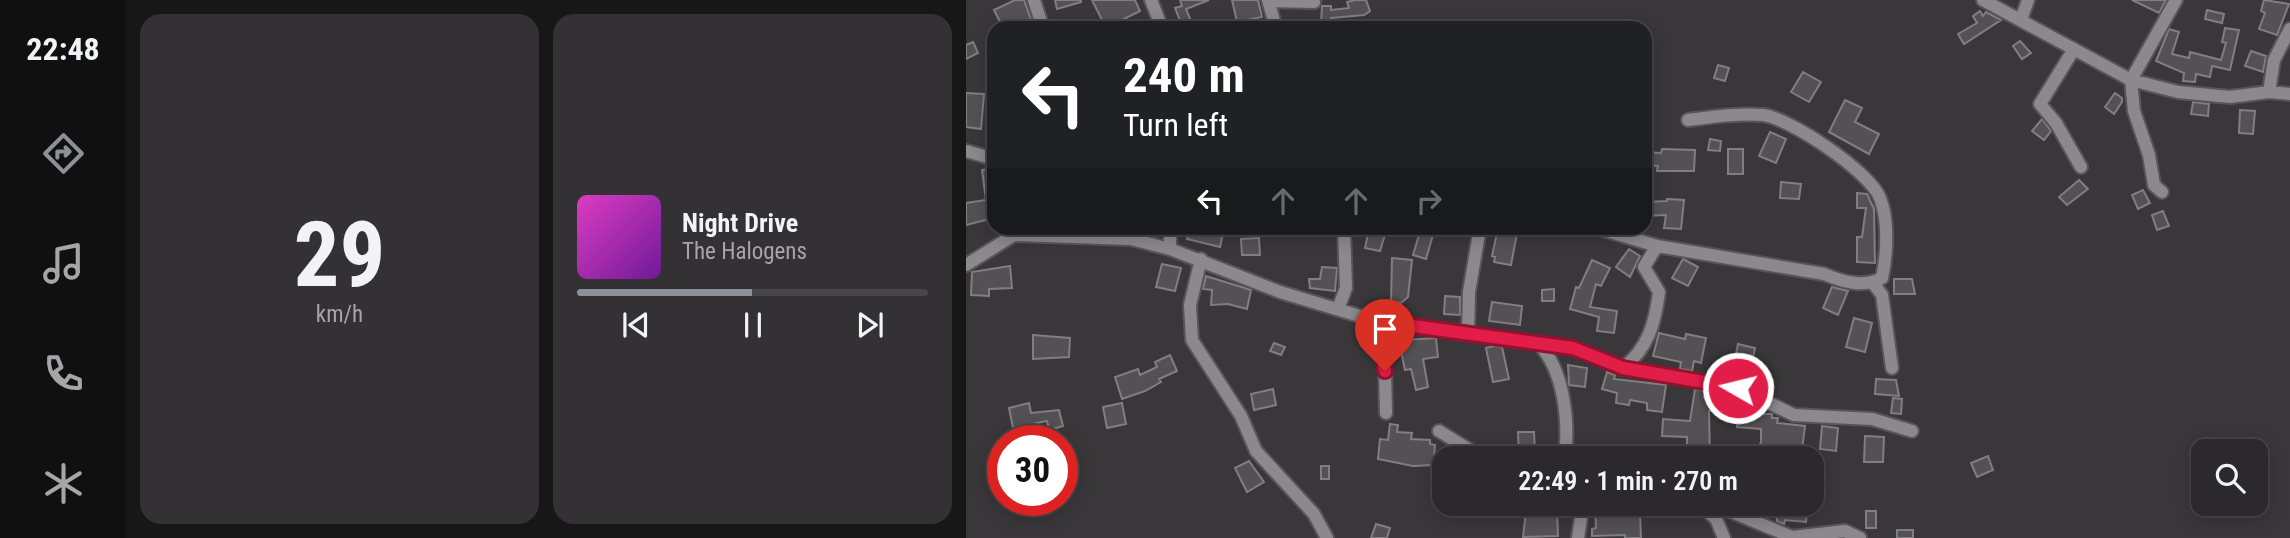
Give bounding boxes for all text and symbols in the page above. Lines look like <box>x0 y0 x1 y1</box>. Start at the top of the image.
text: 22:48 <box>26 30 100 68</box>
text: 240 m <box>1123 47 1245 104</box>
icon: left <box>1008 49 1099 140</box>
text: Turn left <box>1123 106 1228 144</box>
icon: directions <box>39 129 88 178</box>
icon: left <box>1191 182 1229 220</box>
icon: ahead <box>1264 182 1302 220</box>
icon: ahead <box>1337 182 1375 220</box>
icon: right <box>1410 182 1448 220</box>
text: 29 <box>294 202 385 308</box>
text: Night Drive <box>682 208 798 238</box>
text: The Halogens <box>682 238 807 265</box>
icon: music <box>39 239 88 288</box>
pin <box>1355 299 1415 371</box>
text: km/h <box>316 301 363 328</box>
icon: previous <box>617 306 655 344</box>
icon: pause <box>734 306 772 344</box>
icon: next <box>851 306 889 344</box>
icon: arrive <box>1366 310 1404 348</box>
icon: phone <box>39 349 88 398</box>
position arrow <box>1701 351 1775 425</box>
speed limit sign: 30 <box>987 425 1078 516</box>
map controls <box>2191 439 2268 516</box>
button: search <box>2191 439 2268 516</box>
icon: climate <box>39 459 88 508</box>
text: 22:49 · 1 min · 270 m <box>1518 466 1738 496</box>

